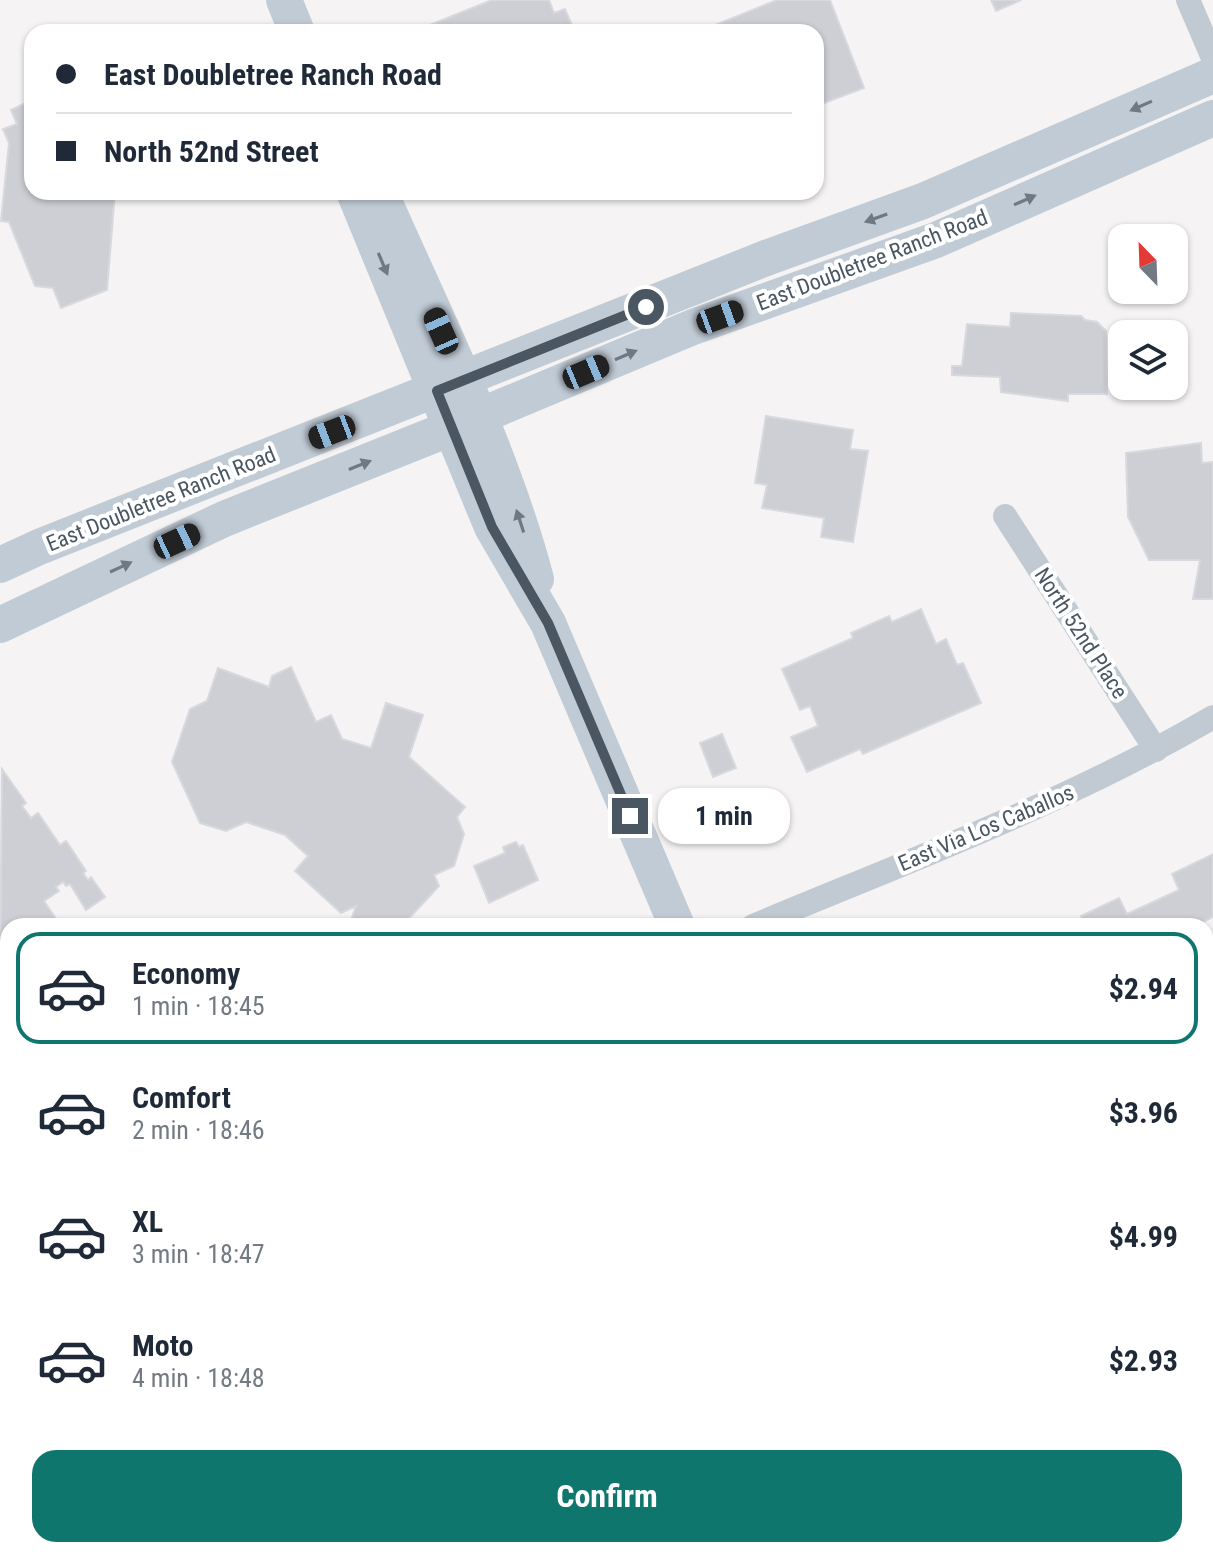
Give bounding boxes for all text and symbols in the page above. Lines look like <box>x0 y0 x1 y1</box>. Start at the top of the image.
text: East Doubletree Ranch Road <box>104 57 442 92</box>
one-way arrow <box>1130 99 1153 113</box>
text: North 52nd Street <box>104 134 319 169</box>
one-way arrow <box>1013 194 1036 207</box>
street label: East Doubletree Ranch Road <box>753 204 991 316</box>
one-way arrow <box>864 213 888 225</box>
north arrow <box>1108 224 1188 304</box>
map controls <box>1108 224 1188 400</box>
one-way arrow <box>377 252 390 276</box>
route start <box>628 289 664 325</box>
car <box>693 298 747 336</box>
car <box>420 304 462 358</box>
button: layers <box>1108 320 1188 400</box>
one-way arrow <box>614 348 638 361</box>
car <box>559 352 613 392</box>
car <box>305 412 359 452</box>
street label: East Doubletree Ranch Road <box>43 442 279 556</box>
one-way arrow <box>348 458 372 471</box>
one-way arrow <box>513 508 526 532</box>
car <box>150 520 204 562</box>
one-way arrow <box>109 560 132 574</box>
street label: North 52nd Place <box>1029 563 1133 703</box>
street label: East Via Los Caballos <box>894 780 1078 876</box>
callout: 1 min <box>658 788 790 844</box>
route end <box>612 798 648 834</box>
text: 1 min <box>695 801 753 831</box>
icon: car <box>36 952 108 1024</box>
text: Economy <box>132 956 240 991</box>
text: $2.94 <box>1109 971 1178 1006</box>
text: 1 min · 18:45 <box>132 991 265 1021</box>
icon: car <box>36 1076 108 1148</box>
text: Comfort <box>132 1080 231 1115</box>
text: $3.96 <box>1109 1095 1178 1130</box>
text: 2 min · 18:46 <box>132 1115 265 1145</box>
icon: car <box>36 1200 108 1272</box>
text: XL <box>132 1204 163 1239</box>
text: $4.99 <box>1109 1219 1178 1254</box>
text: 3 min · 18:47 <box>132 1239 265 1269</box>
icon: car <box>36 1324 108 1396</box>
text: Moto <box>132 1328 193 1363</box>
text: $2.93 <box>1109 1343 1178 1378</box>
text: 4 min · 18:48 <box>132 1363 265 1393</box>
button: Confirm <box>32 1450 1182 1542</box>

